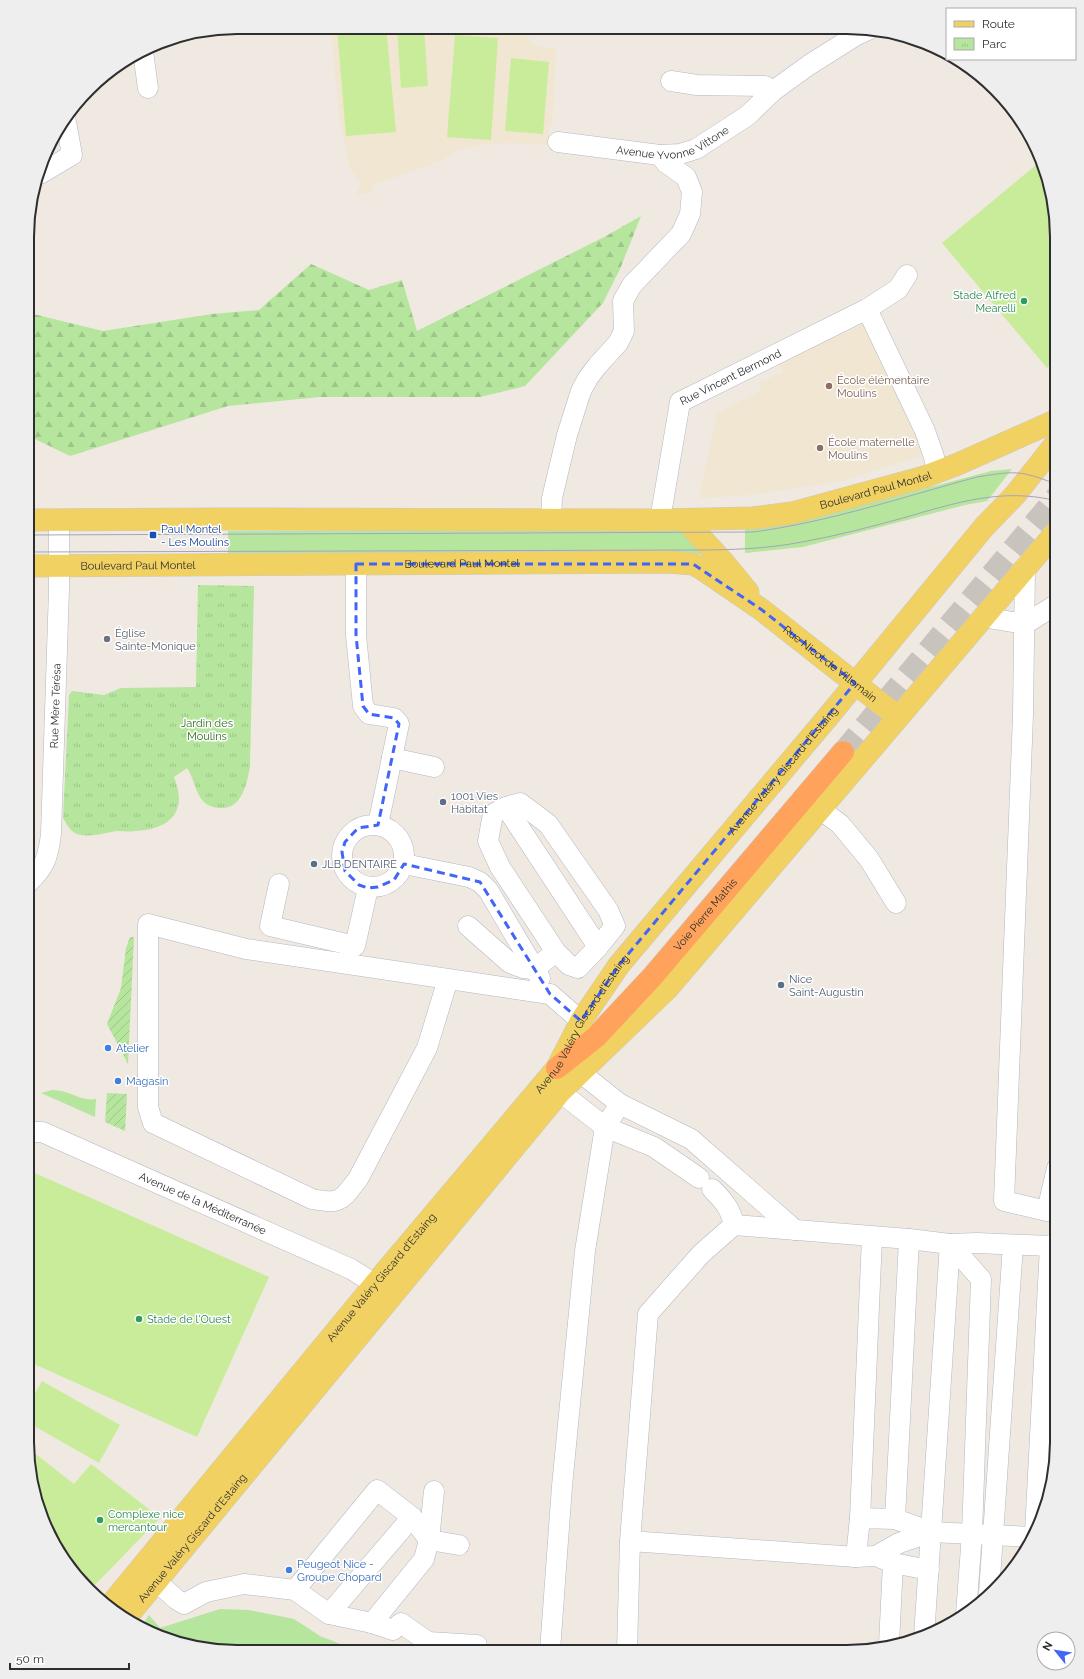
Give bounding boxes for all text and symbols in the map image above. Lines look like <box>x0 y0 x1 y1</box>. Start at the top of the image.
legend <box>946 8 1076 60</box>
text: Route <box>982 17 1015 31</box>
text: Parc <box>982 37 1007 51</box>
street label: Avenue Yvonne Vittone <box>615 123 732 162</box>
place label: Stade Alfred Mearelli <box>953 289 1016 315</box>
marker: Stade Alfred Mearelli <box>1019 296 1029 306</box>
street label: Rue Vincent Bermond <box>678 347 784 408</box>
place label: École élémentaire Moulins <box>837 373 930 400</box>
marker: École élémentaire Moulins <box>824 381 834 391</box>
place label: École maternelle Moulins <box>828 435 915 462</box>
marker: École maternelle Moulins <box>815 443 825 453</box>
street label: Boulevard Paul Montel <box>818 469 933 512</box>
place label: Paul Montel - Les Moulins <box>161 523 229 549</box>
marker: Paul Montel - Les Moulins <box>148 530 158 540</box>
street label: Boulevard Paul Montel <box>404 557 520 571</box>
street label: Boulevard Paul Montel <box>80 559 196 573</box>
street label: Rue Nicot de Villemain <box>780 623 880 705</box>
place label: Église Sainte-Monique <box>115 626 196 653</box>
marker: Église Sainte-Monique <box>102 634 112 644</box>
street label: Rue Mère Térésa <box>48 663 64 749</box>
street label: Avenue Valéry Giscard d'Estaing <box>726 704 841 837</box>
park label: Jardin des Moulins <box>181 717 233 743</box>
place label: 1001 Vies Habitat <box>451 790 498 816</box>
marker: 1001 Vies Habitat <box>438 797 448 807</box>
place label: JLB DENTAIRE <box>322 858 397 871</box>
marker: JLB DENTAIRE <box>309 859 319 869</box>
street label: Voie Pierre Mathis <box>671 876 740 954</box>
street label: Avenue Valéry Giscard d'Estaing <box>532 952 632 1096</box>
place label: Nice Saint-Augustin <box>789 973 864 999</box>
marker: Nice Saint-Augustin <box>776 980 786 990</box>
place label: Atelier <box>116 1042 149 1055</box>
marker: Atelier <box>103 1043 113 1053</box>
place label: Magasin <box>126 1075 169 1088</box>
marker: Magasin <box>113 1076 123 1086</box>
street label: Avenue de la Méditerranée <box>137 1170 269 1238</box>
street label: Avenue Valéry Giscard d'Estaing <box>324 1211 439 1344</box>
place label: Stade de l'Ouest <box>147 1313 231 1326</box>
marker: Stade de l'Ouest <box>134 1314 144 1324</box>
street label: Avenue Valéry Giscard d'Estaing <box>136 1471 250 1605</box>
place label: Complexe nice mercantour <box>108 1508 185 1534</box>
marker: Complexe nice mercantour <box>95 1515 105 1525</box>
place label: Peugeot Nice - Groupe Chopard <box>297 1558 382 1584</box>
marker: Peugeot Nice - Groupe Chopard <box>284 1565 294 1575</box>
north arrow <box>1036 1631 1076 1671</box>
text: N <box>1040 1639 1056 1653</box>
scale bar <box>10 1645 129 1671</box>
text: 50 m <box>16 1652 44 1666</box>

